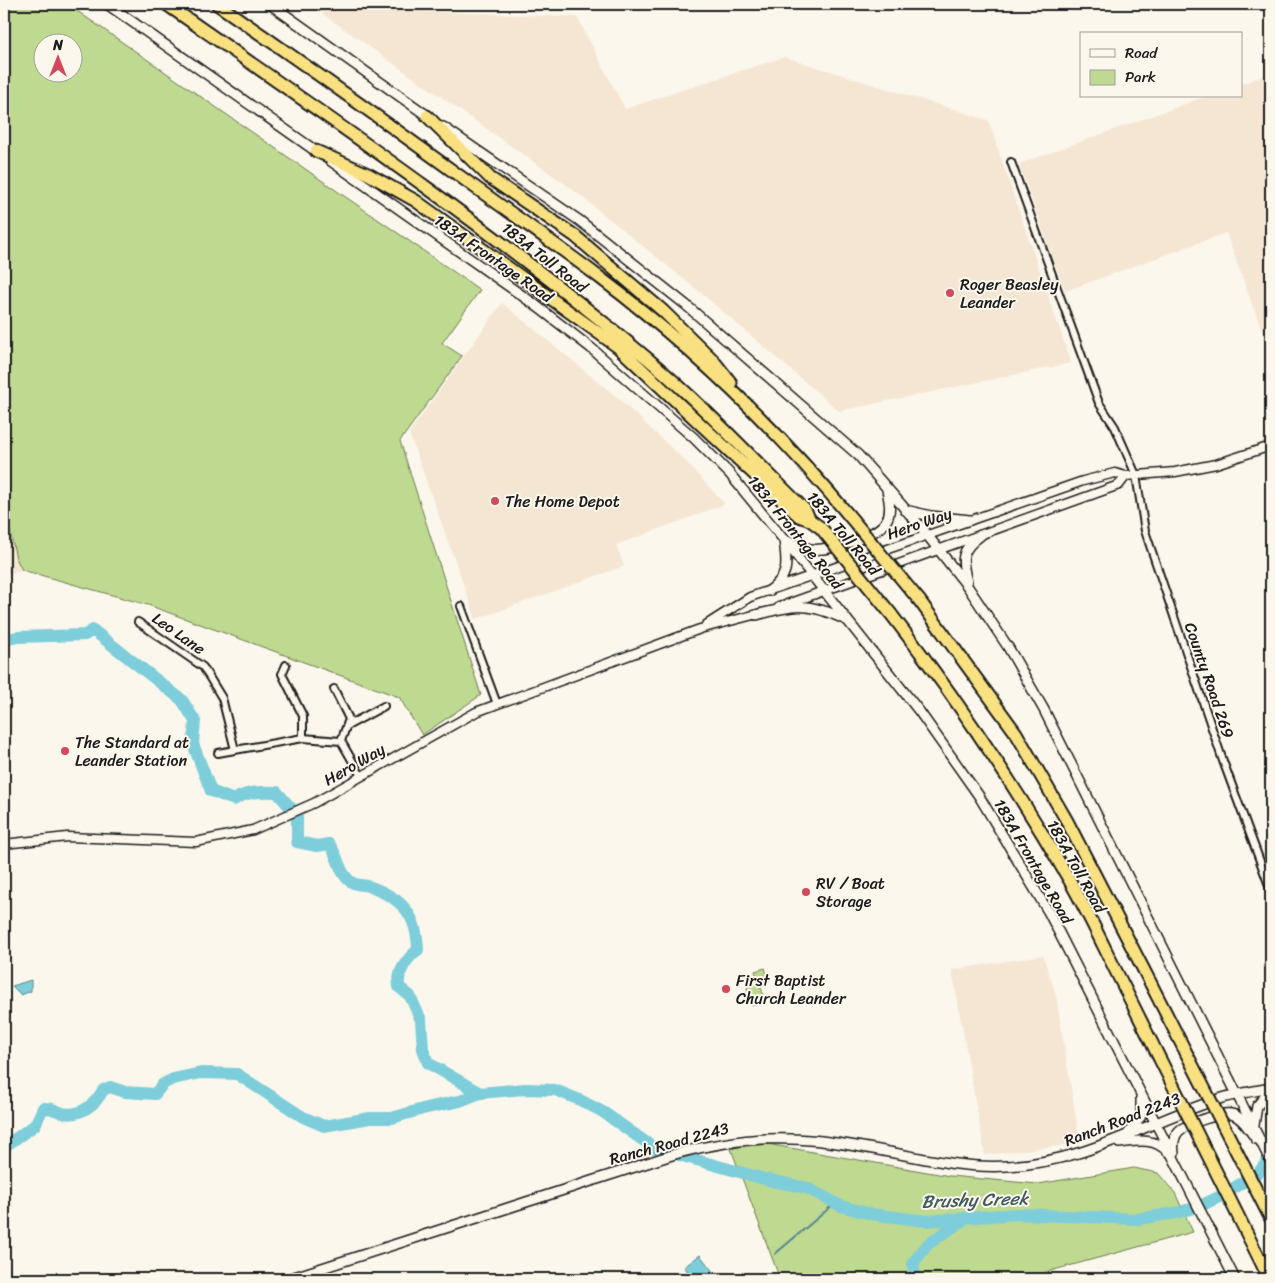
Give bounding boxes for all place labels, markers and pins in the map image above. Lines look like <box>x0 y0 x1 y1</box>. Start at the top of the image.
place label: Roger Beasley Leander <box>960 270 1059 317</box>
marker: Roger Beasley Leander <box>944 287 956 299</box>
place label: The Home Depot <box>505 487 620 516</box>
marker: The Home Depot <box>489 495 501 507</box>
place label: The Standard at Leander Station <box>75 728 189 775</box>
marker: The Standard at Leander Station <box>59 745 71 757</box>
place label: RV / Boat Storage <box>816 869 885 916</box>
marker: RV / Boat Storage <box>800 886 812 898</box>
place label: First Baptist Church Leander <box>736 966 847 1013</box>
marker: First Baptist Church Leander <box>720 983 732 995</box>

